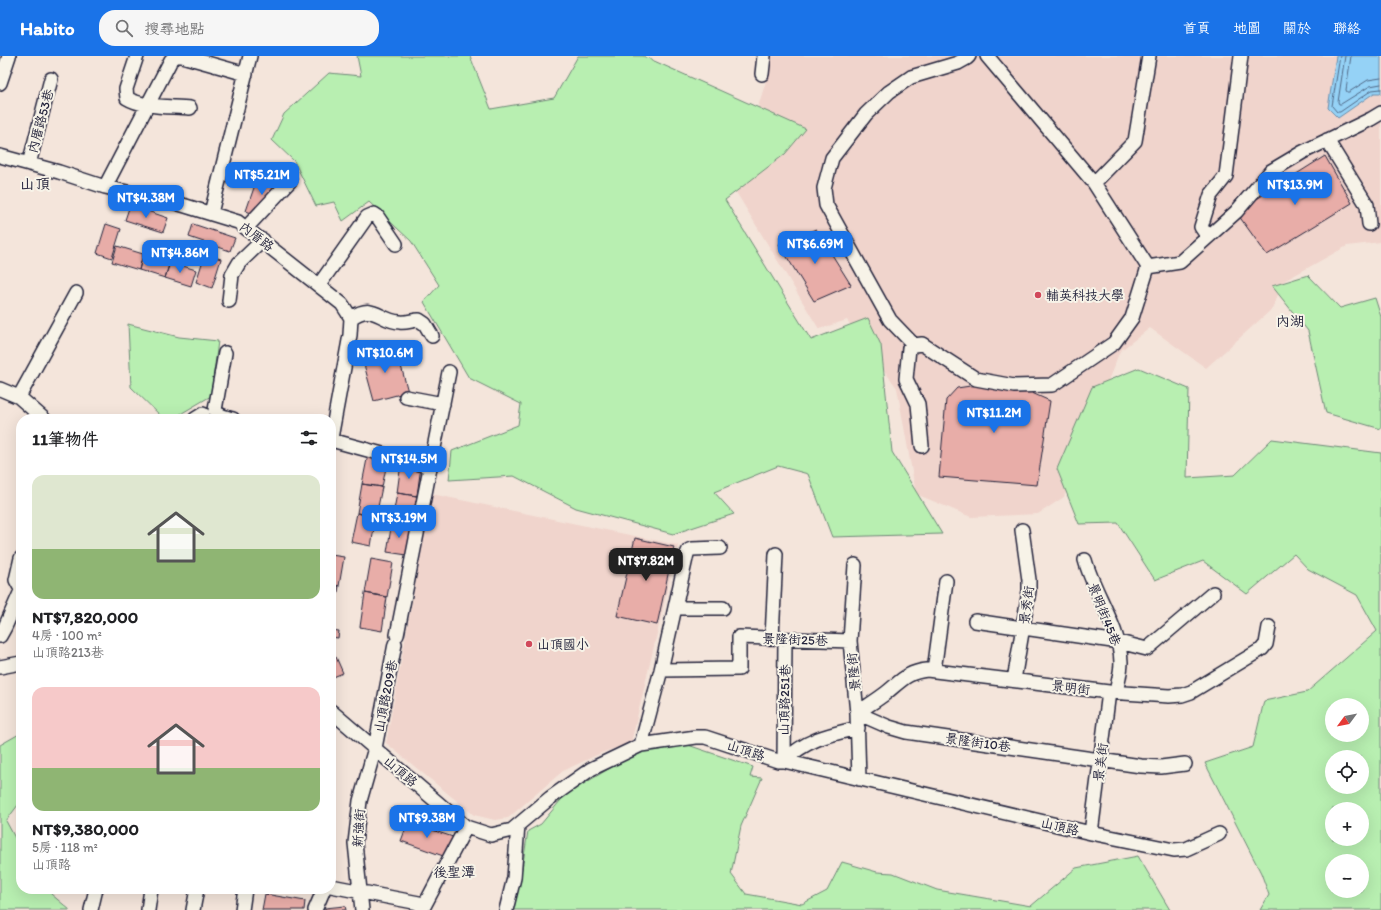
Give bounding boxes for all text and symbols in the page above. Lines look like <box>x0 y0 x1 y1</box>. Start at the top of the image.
search box <box>99 10 379 46</box>
text: Habito <box>20 17 75 40</box>
icon: search <box>113 17 135 39</box>
text: 搜尋地點 <box>145 20 205 38</box>
text: 首頁 <box>1183 20 1211 37</box>
text: 地圖 <box>1233 20 1261 37</box>
text: 關於 <box>1283 20 1311 37</box>
text: 聯絡 <box>1333 20 1361 37</box>
street label: 內厝路53巷 <box>25 87 56 155</box>
pin: NT$5.21M <box>221 162 303 196</box>
text: NT$5.21M <box>234 167 290 182</box>
pin: NT$13.9M <box>1254 172 1336 206</box>
district label: 山頂 <box>20 175 50 193</box>
text: NT$13.9M <box>1267 177 1323 192</box>
pin: NT$4.38M <box>105 185 187 219</box>
text: NT$4.38M <box>117 190 175 205</box>
street label: 內厝路 <box>237 219 277 254</box>
pin: NT$6.69M <box>774 231 856 265</box>
text: NT$6.69M <box>787 236 843 251</box>
pin: NT$4.86M <box>139 240 221 274</box>
text: NT$4.86M <box>151 245 209 260</box>
place label: 輔英科技大學 <box>1046 288 1124 303</box>
marker: 輔英科技大學 <box>1033 290 1043 300</box>
district label: 内湖 <box>1276 313 1304 330</box>
pin: NT$10.6M <box>344 340 426 374</box>
text: NT$10.6M <box>357 345 413 360</box>
pin: NT$11.2M <box>953 400 1035 434</box>
text: NT$11.2M <box>967 405 1021 420</box>
icon: filters <box>298 427 320 449</box>
text: 11筆物件 <box>32 429 99 449</box>
pin: NT$14.5M <box>368 446 450 480</box>
text: NT$14.5M <box>381 451 437 466</box>
icon: home <box>140 501 212 573</box>
pin: NT$3.19M <box>358 505 440 539</box>
text: NT$3.19M <box>371 510 427 525</box>
pin: NT$7.82M <box>605 548 687 582</box>
text: NT$7.82M <box>618 553 674 568</box>
street label: 景明街45巷 <box>1085 580 1124 648</box>
street label: 景秀街 <box>1016 585 1037 625</box>
text: NT$7,820,000 <box>32 607 138 627</box>
text: 4房 · 100 m² <box>32 628 102 643</box>
street label: 景隆街25巷 <box>762 631 828 648</box>
place label: 山頂國小 <box>537 637 589 652</box>
marker: 山頂國小 <box>524 639 534 649</box>
text: 山頂路213巷 <box>32 645 104 660</box>
street label: 景隆街 <box>844 652 863 692</box>
street label: 山頂路209巷 <box>371 659 400 734</box>
street label: 山頂路251巷 <box>776 664 793 736</box>
street label: 景明街 <box>1051 678 1091 697</box>
north arrow <box>1325 698 1369 742</box>
map controls <box>1325 698 1369 898</box>
icon: home <box>140 713 212 785</box>
street label: 景隆街10巷 <box>944 730 1012 755</box>
street label: 山頂路 <box>725 737 767 764</box>
street label: 景美街 <box>1091 742 1110 782</box>
button: locate <box>1325 750 1369 794</box>
street label: 山頂路 <box>381 753 420 790</box>
button: + <box>1325 802 1369 846</box>
pin: NT$9.38M <box>386 805 468 839</box>
street label: 新強街 <box>350 808 367 848</box>
text: NT$9.38M <box>398 810 456 825</box>
street label: 山頂路 <box>1039 815 1081 838</box>
text: NT$9,380,000 <box>32 819 139 839</box>
text: 5房 · 118 m² <box>32 840 98 855</box>
button: − <box>1325 854 1369 898</box>
text: 山頂路 <box>32 857 71 872</box>
district label: 後聖潭 <box>433 864 475 881</box>

